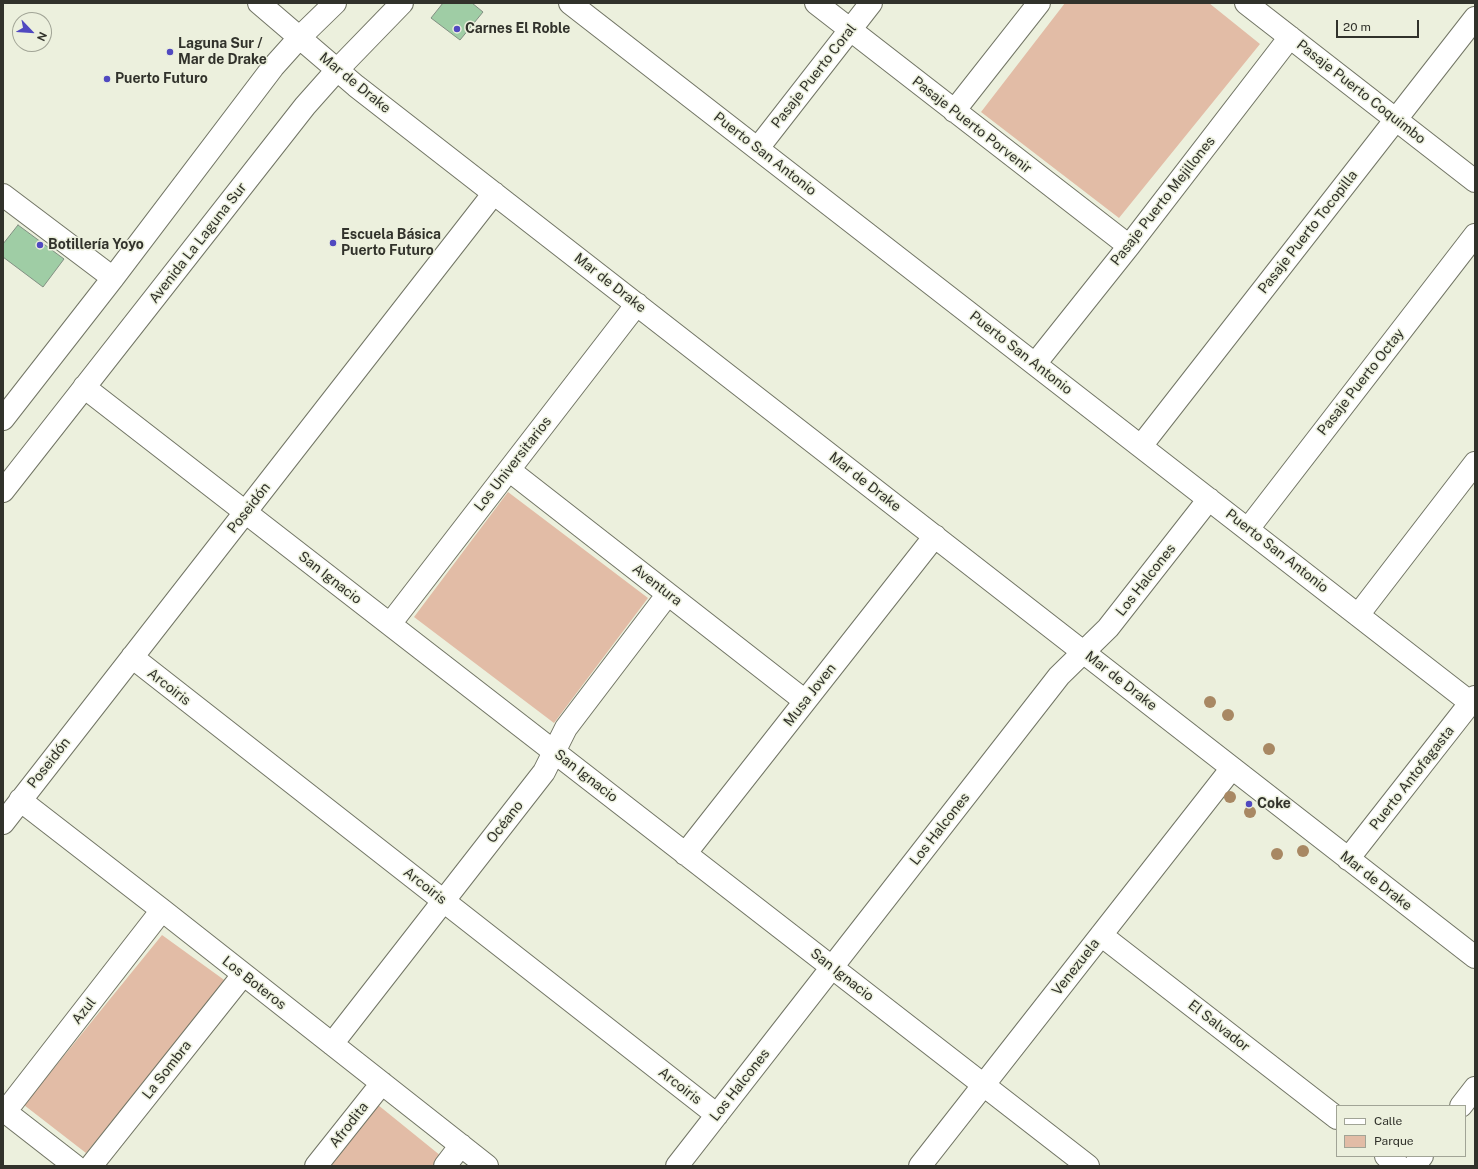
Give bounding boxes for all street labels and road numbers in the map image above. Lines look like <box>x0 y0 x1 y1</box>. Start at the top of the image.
street label: Pasaje Puerto Coral <box>768 20 860 132</box>
street label: Pasaje Puerto Coquimbo <box>1293 36 1429 148</box>
street label: Mar de Drake <box>316 49 394 117</box>
street label: Pasaje Puerto Porvenir <box>909 73 1035 177</box>
street label: Puerto San Antonio <box>710 109 820 199</box>
street label: Pasaje Puerto Mejillones <box>1107 133 1219 269</box>
street label: Pasaje Puerto Tocopilla <box>1255 167 1361 297</box>
street label: Avenida La Laguna Sur <box>146 179 250 307</box>
street label: Mar de Drake <box>571 250 649 316</box>
street label: Puerto San Antonio <box>966 308 1076 398</box>
street label: Pasaje Puerto Octay <box>1314 325 1408 439</box>
street label: Los Universitarios <box>471 413 555 515</box>
street label: Mar de Drake <box>826 449 904 515</box>
street label: Poseidón <box>224 479 274 537</box>
street label: Puerto San Antonio <box>1222 506 1332 596</box>
street label: Los Halcones <box>1113 541 1179 619</box>
street label: San Ignacio <box>295 548 365 608</box>
street label: Aventura <box>629 560 685 610</box>
street label: Mar de Drake <box>1082 648 1160 714</box>
street label: Musa Joven <box>780 660 840 730</box>
street label: Arcoiris <box>144 665 194 709</box>
street label: Puerto Antofagasta <box>1366 723 1458 833</box>
street label: Poseidón <box>24 734 74 792</box>
street label: San Ignacio <box>551 746 621 806</box>
street label: Los Halcones <box>907 790 973 868</box>
street label: Océano <box>483 797 527 847</box>
street label: Mar de Drake <box>1337 848 1415 914</box>
street label: Arcoiris <box>400 864 450 908</box>
street label: Venezuela <box>1049 935 1103 999</box>
street label: San Ignacio <box>807 945 877 1005</box>
street label: Los Boteros <box>219 953 289 1013</box>
street label: Azul <box>68 994 100 1028</box>
street label: El Salvador <box>1185 997 1253 1055</box>
street label: La Sombra <box>139 1037 195 1103</box>
street label: Los Halcones <box>707 1046 773 1124</box>
street label: Arcoiris <box>655 1064 705 1108</box>
street label: Afrodita <box>326 1099 372 1151</box>

